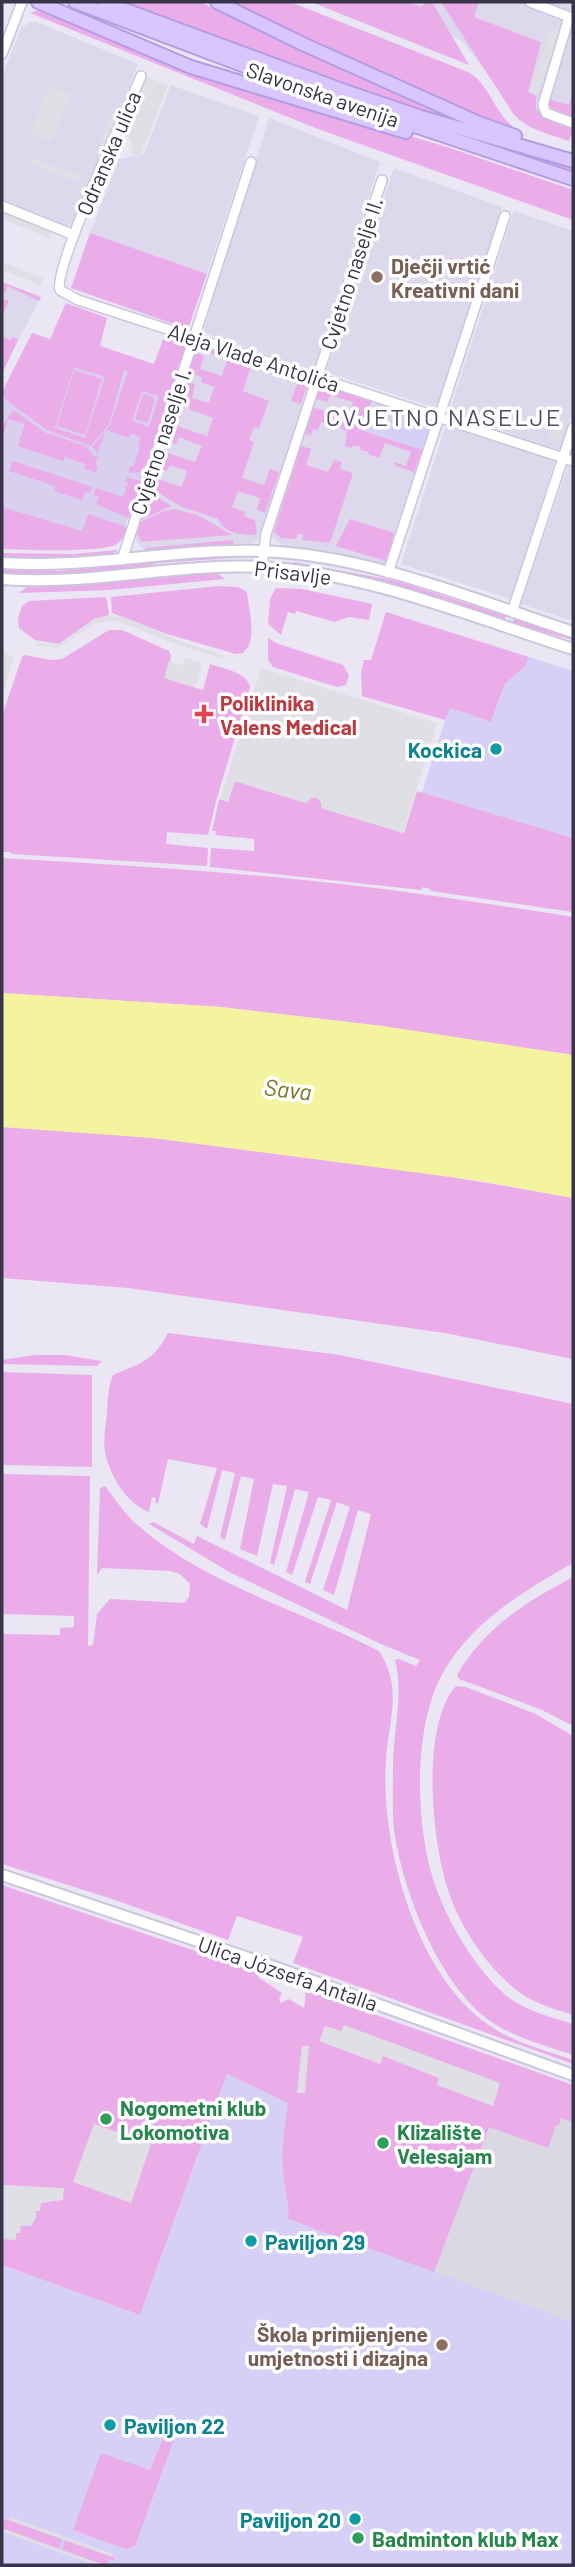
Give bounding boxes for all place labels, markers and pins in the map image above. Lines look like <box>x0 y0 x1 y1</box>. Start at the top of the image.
place label: Dječji vrtić Kreativni dani <box>391 253 519 302</box>
marker: Dječji vrtić Kreativni dani <box>369 269 385 285</box>
place label: Poliklinika Valens Medical <box>220 690 357 739</box>
marker: Poliklinika Valens Medical <box>194 704 214 724</box>
place label: Kockica <box>408 737 482 762</box>
marker: Kockica <box>488 741 504 757</box>
place label: Nogometni klub Lokomotiva <box>120 2095 267 2144</box>
marker: Nogometni klub Lokomotiva <box>98 2111 114 2127</box>
place label: Klizalište Velesajam <box>397 2119 492 2168</box>
marker: Klizalište Velesajam <box>375 2135 391 2151</box>
place label: Paviljon 29 <box>265 2229 365 2254</box>
marker: Paviljon 29 <box>243 2233 259 2249</box>
place label: Škola primijenjene umjetnosti i dizajna <box>248 2321 428 2370</box>
marker: Škola primijenjene umjetnosti i dizajna <box>434 2337 450 2353</box>
place label: Paviljon 22 <box>124 2413 225 2438</box>
marker: Paviljon 22 <box>102 2417 118 2433</box>
place label: Paviljon 20 <box>240 2507 341 2532</box>
marker: Paviljon 20 <box>347 2511 363 2527</box>
place label: Badminton klub Max <box>372 2526 559 2551</box>
marker: Badminton klub Max <box>350 2530 366 2546</box>

